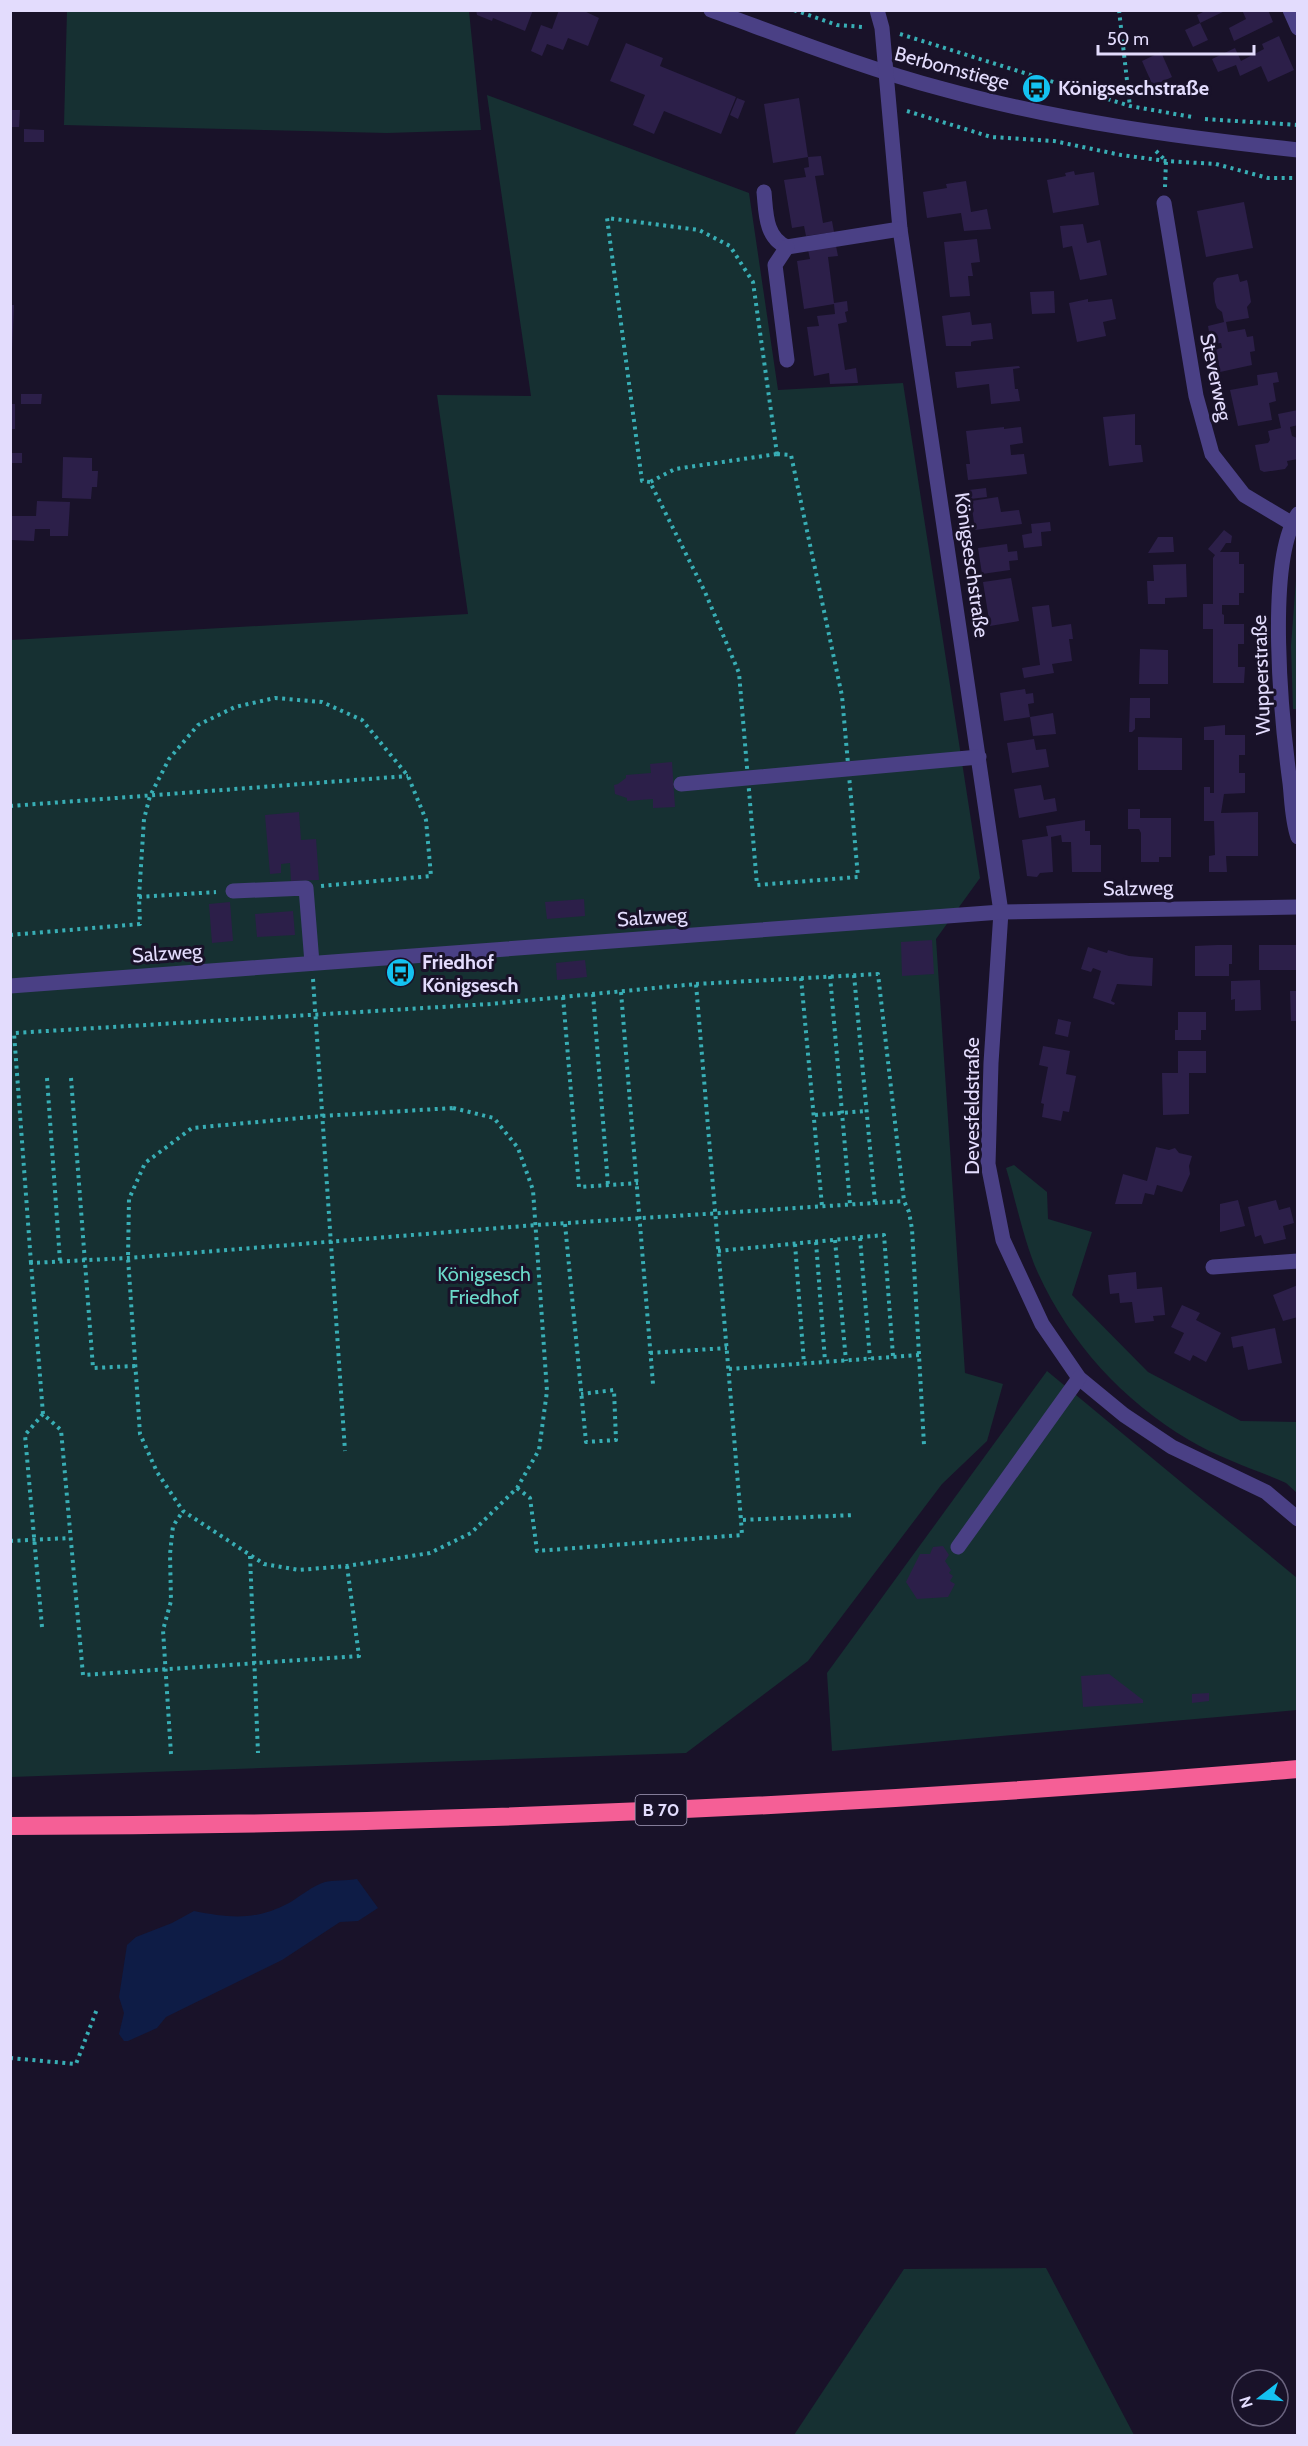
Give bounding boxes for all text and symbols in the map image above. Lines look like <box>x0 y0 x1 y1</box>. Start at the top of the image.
scale bar <box>1098 18 1254 56</box>
text: 50 m <box>1107 28 1149 50</box>
street label: Berbomstiege <box>892 41 1012 95</box>
bus stop icon: Königseschstraße <box>1021 72 1053 104</box>
place label: Königseschstraße <box>1058 76 1209 100</box>
street label: Steverweg <box>1195 331 1237 424</box>
street label: Königseschstraße <box>950 491 994 639</box>
street label: Wupperstraße <box>1247 615 1275 735</box>
street label: Salzweg <box>1103 875 1174 901</box>
street label: Salzweg <box>616 903 689 931</box>
street label: Salzweg <box>131 939 204 967</box>
place label: Friedhof Königsesch <box>422 950 518 997</box>
bus stop icon: Friedhof Königsesch <box>385 957 417 989</box>
street label: Devesfeldstraße <box>960 1037 984 1175</box>
park label: Königsesch Friedhof <box>437 1262 531 1309</box>
road number: B 70 <box>636 1795 686 1825</box>
north arrow <box>1230 2368 1290 2428</box>
text: N <box>1235 2394 1257 2410</box>

